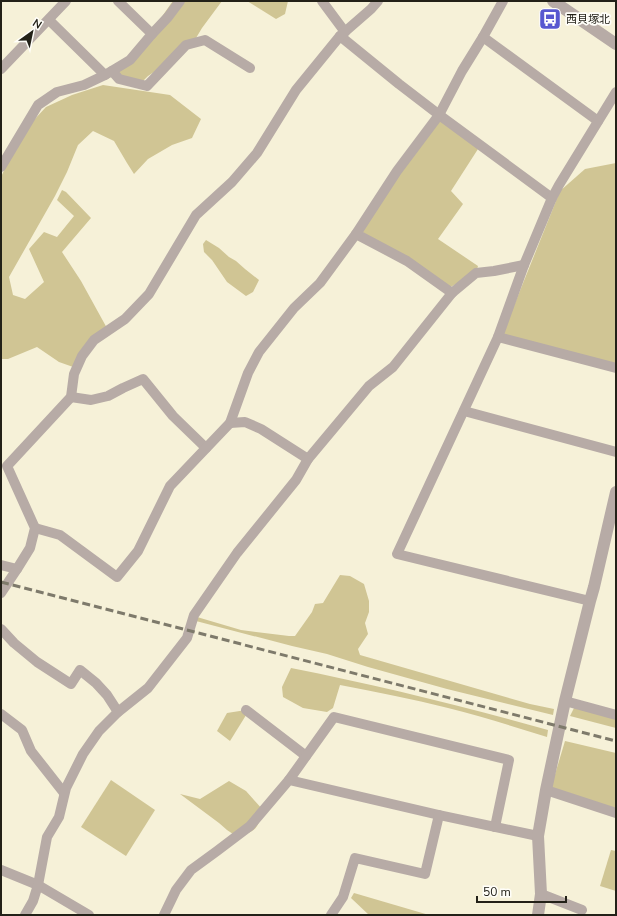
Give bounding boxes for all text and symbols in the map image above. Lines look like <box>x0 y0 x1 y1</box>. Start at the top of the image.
bus stop icon: 西貝塚北 <box>537 6 563 32</box>
north arrow <box>12 12 52 52</box>
place label: 西貝塚北 <box>566 12 610 27</box>
text: N <box>30 16 45 33</box>
scale bar <box>477 878 566 904</box>
text: 50 m <box>483 884 511 900</box>

